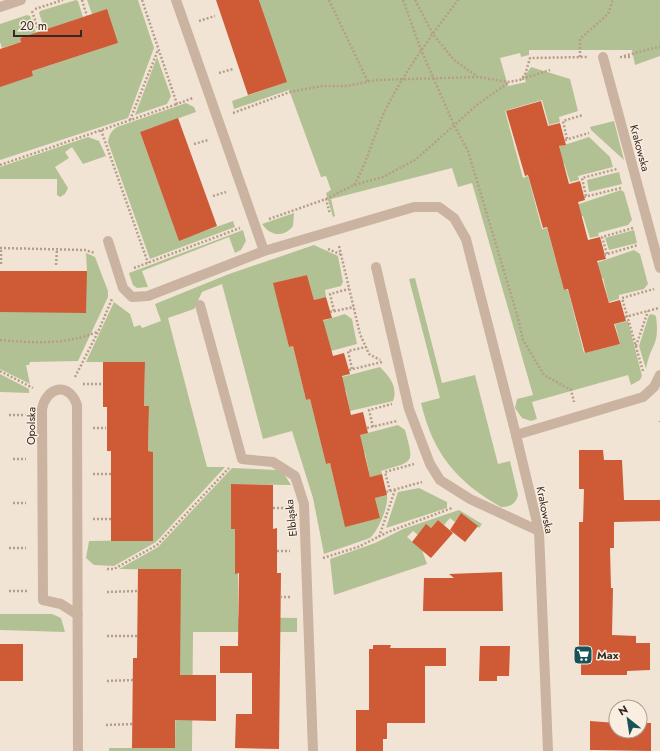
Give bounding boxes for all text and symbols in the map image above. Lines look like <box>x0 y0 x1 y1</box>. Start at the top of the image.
scale bar <box>14 12 81 38</box>
text: 20 m <box>20 17 47 35</box>
street label: Krakowska <box>626 123 654 173</box>
street label: Opolska <box>23 407 39 445</box>
street label: Krakowska <box>533 485 557 535</box>
street label: Elbląska <box>281 499 301 537</box>
supermarket icon: Max <box>572 644 594 666</box>
place label: Max <box>597 647 619 663</box>
north arrow <box>608 699 648 739</box>
text: N <box>615 701 631 719</box>

